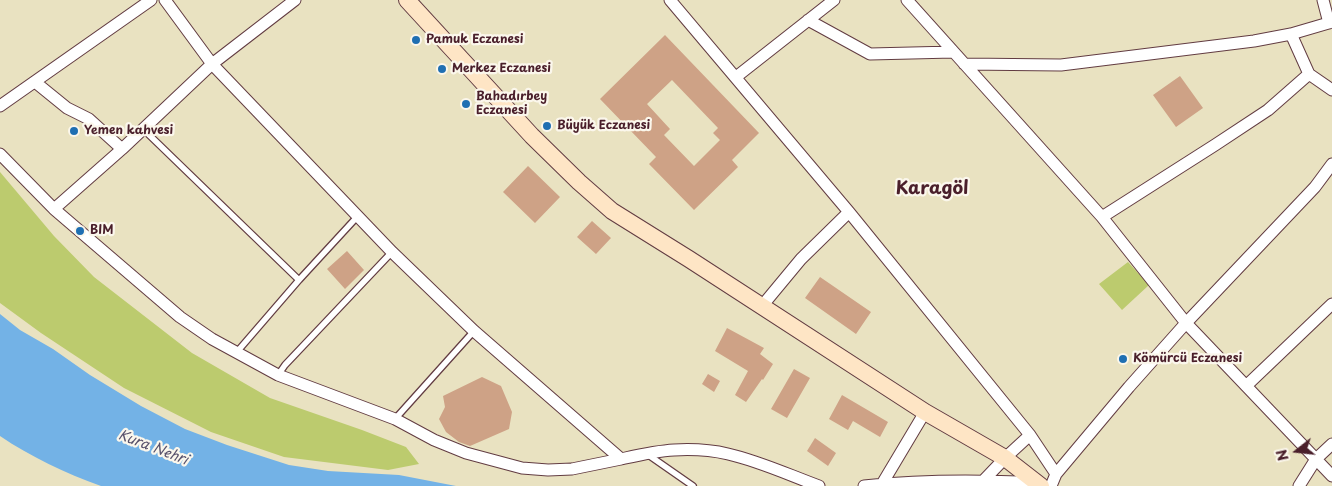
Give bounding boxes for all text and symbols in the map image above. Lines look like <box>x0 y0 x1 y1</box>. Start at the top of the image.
place label: Pamuk Eczanesi <box>426 33 523 47</box>
marker: Pamuk Eczanesi <box>410 34 422 46</box>
place label: Merkez Eczanesi <box>452 62 551 76</box>
marker: Merkez Eczanesi <box>436 63 448 75</box>
place label: Bahadırbey Eczanesi <box>476 90 547 118</box>
marker: Bahadırbey Eczanesi <box>460 98 472 110</box>
place label: Büyük Eczanesi <box>557 119 650 133</box>
marker: Büyük Eczanesi <box>541 120 553 132</box>
place label: Yemen kahvesi <box>84 124 173 138</box>
marker: Yemen kahvesi <box>68 125 80 137</box>
district label: Karagöl <box>895 178 969 200</box>
place label: BIM <box>90 224 113 238</box>
marker: BIM <box>74 225 86 237</box>
place label: Kömürcü Eczanesi <box>1133 352 1242 366</box>
marker: Kömürcü Eczanesi <box>1117 353 1129 365</box>
north arrow <box>1272 426 1322 476</box>
water label: Kura Nehri <box>116 427 190 469</box>
text: N <box>1270 447 1294 463</box>

